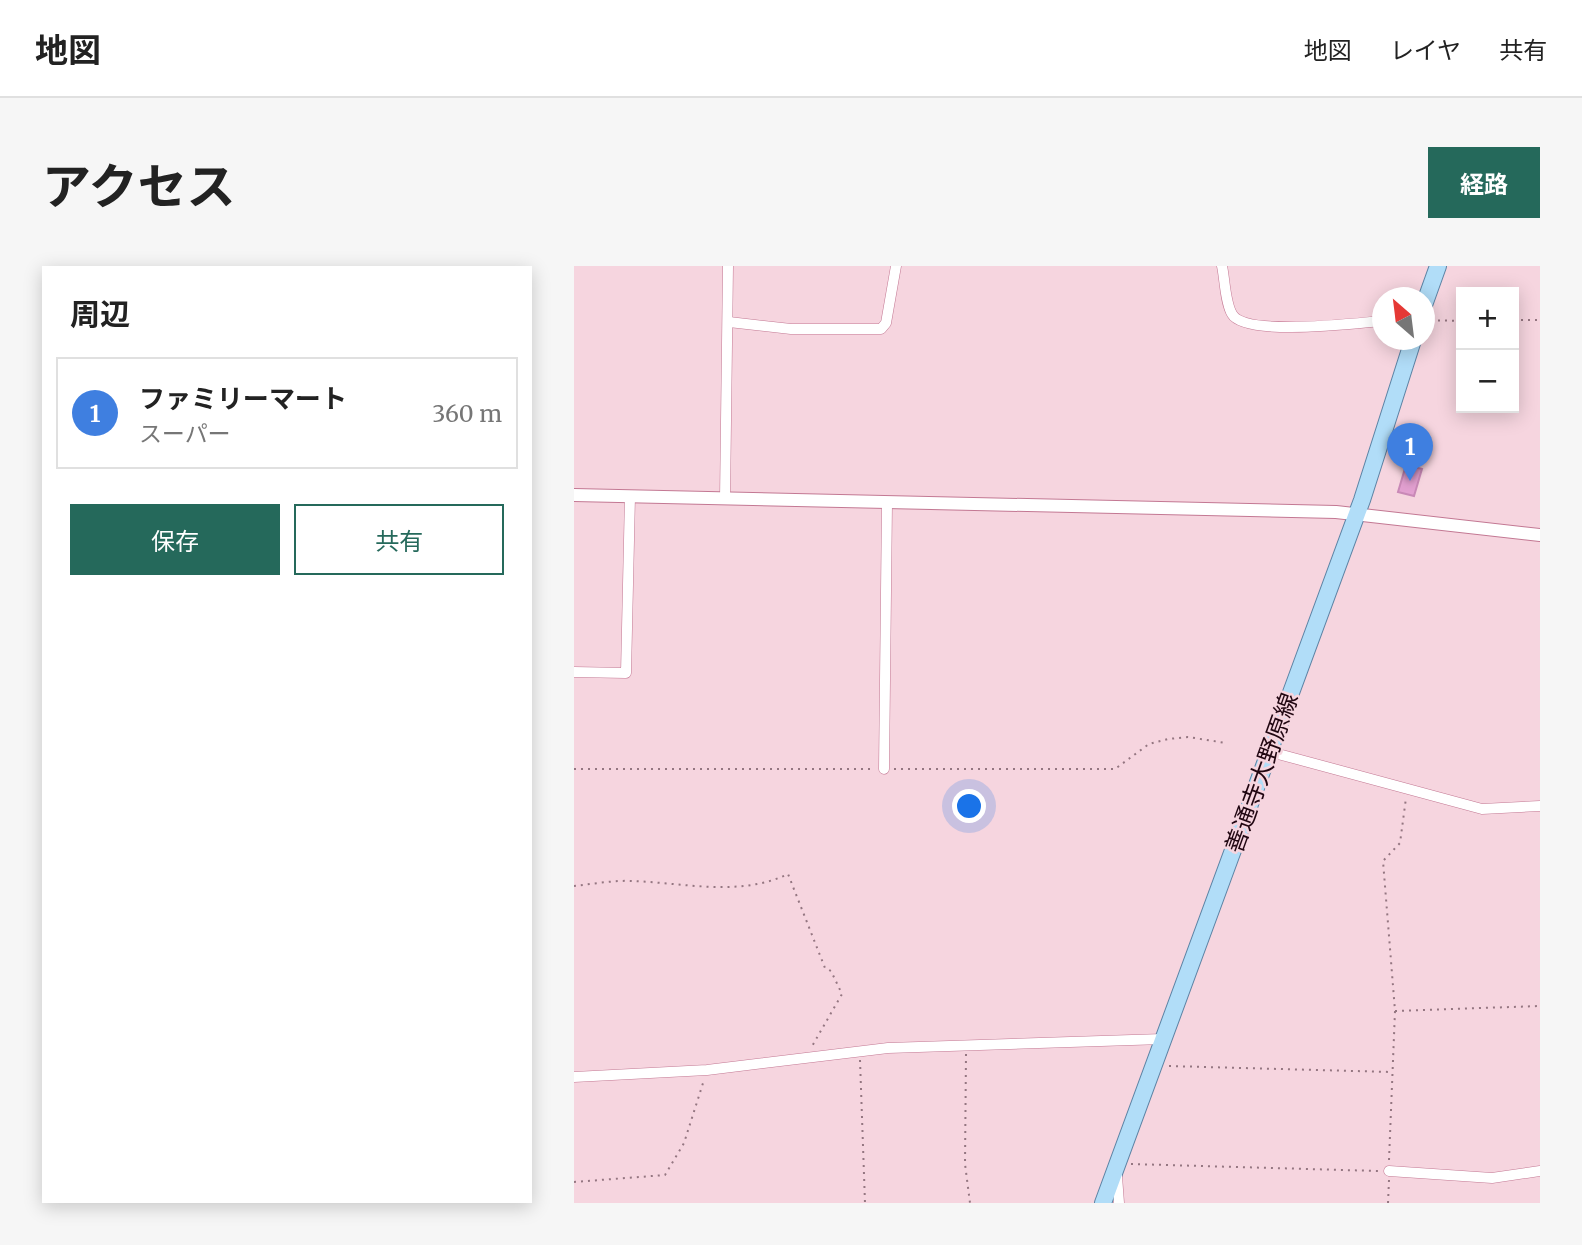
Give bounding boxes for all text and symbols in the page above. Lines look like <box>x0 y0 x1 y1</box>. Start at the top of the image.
text: 地図 <box>35 30 101 71</box>
text: 地図 <box>1304 35 1352 66</box>
text: レイヤ <box>1390 35 1461 66</box>
text: 共有 <box>1499 35 1547 66</box>
button: 経路 <box>1428 147 1540 218</box>
text: アクセス <box>42 156 236 217</box>
north arrow <box>1372 287 1435 350</box>
map controls <box>1456 287 1519 413</box>
button: + <box>1456 287 1519 350</box>
text: 周辺 <box>70 295 130 333</box>
button: − <box>1456 350 1519 413</box>
text: ファミリーマート <box>139 382 347 415</box>
text: 1 <box>90 399 100 428</box>
text: 360 m <box>432 399 502 428</box>
text: スーパー <box>139 419 231 448</box>
pin: 1 <box>1387 423 1433 481</box>
button: 保存 <box>70 504 280 575</box>
button: 共有 <box>294 504 504 575</box>
street label: 善通寺大野原線 <box>1218 689 1305 857</box>
your location <box>952 789 986 823</box>

